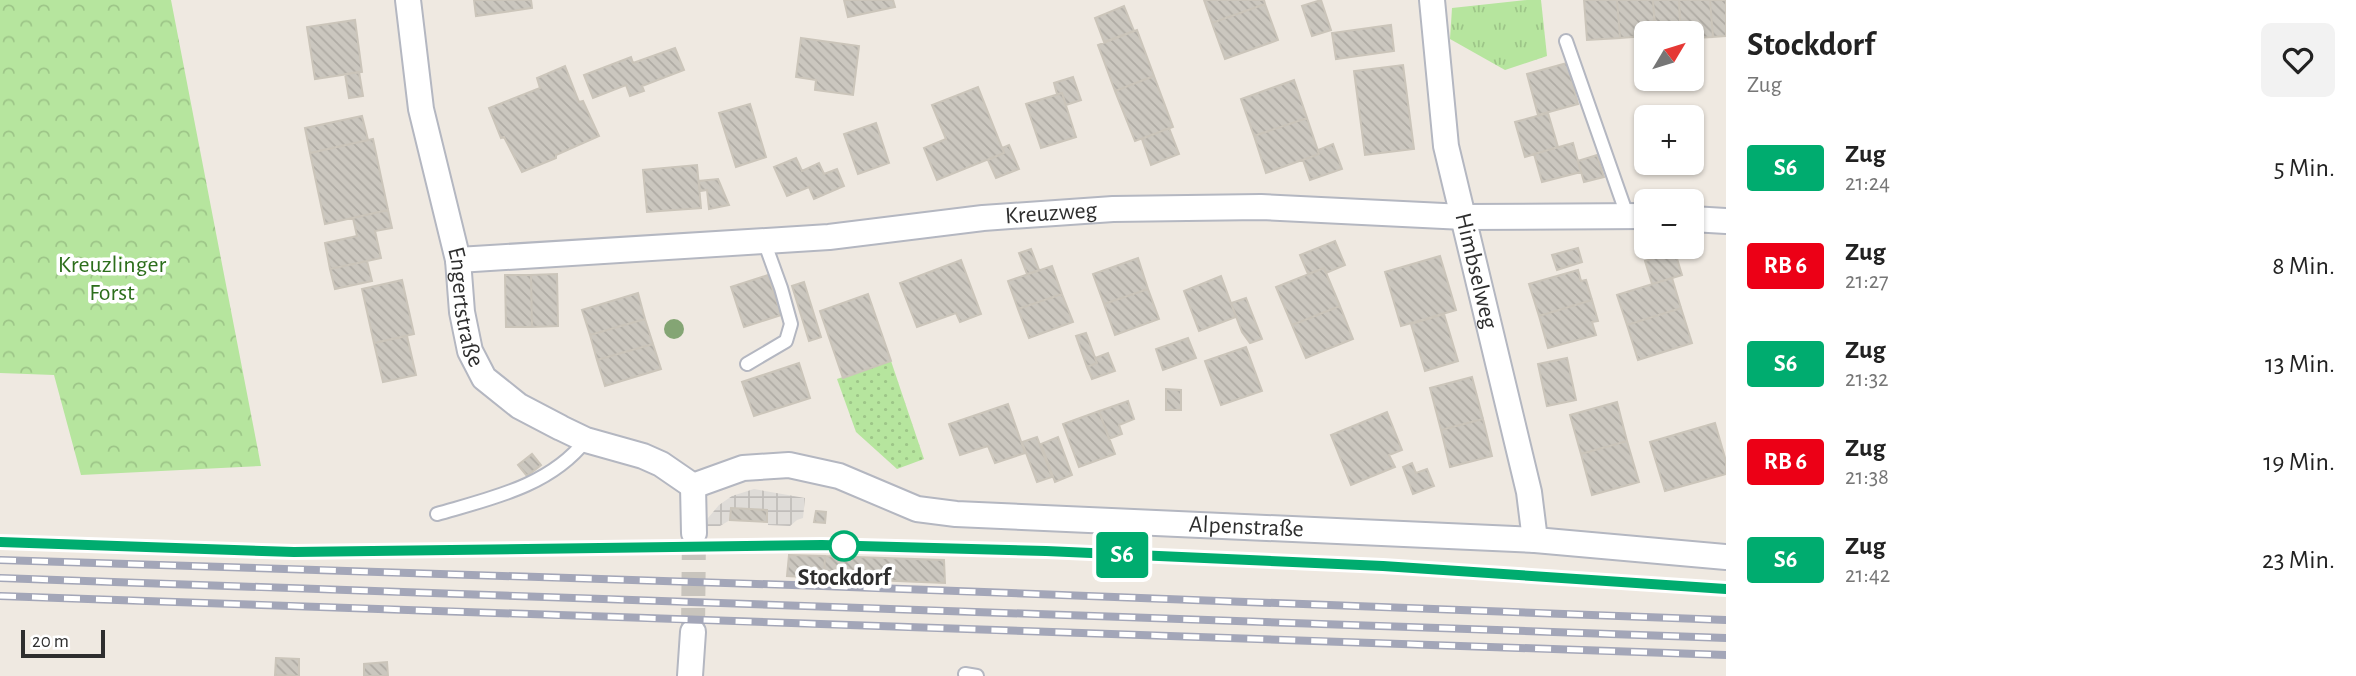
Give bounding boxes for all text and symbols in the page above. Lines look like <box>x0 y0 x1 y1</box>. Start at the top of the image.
north arrow <box>1634 21 1704 91</box>
map controls <box>1634 21 1704 259</box>
button: heart <box>2261 23 2335 97</box>
text: Stockdorf <box>1747 29 1875 62</box>
text: Zug <box>1747 74 1782 97</box>
button: + <box>1634 105 1704 175</box>
text: Zug <box>1845 141 1885 167</box>
text: 5 Min. <box>2274 155 2335 181</box>
text: S6 <box>1774 156 1797 180</box>
text: 21:24 <box>1845 172 1890 195</box>
button: − <box>1634 189 1704 259</box>
street label: Kreuzweg <box>1004 198 1098 228</box>
street label: Himbselweg <box>1450 211 1501 331</box>
text: Zug <box>1845 239 1885 265</box>
street label: Engertstraße <box>443 245 488 371</box>
park label: Kreuzlinger Forst <box>58 253 166 305</box>
text: 8 Min. <box>2272 253 2335 279</box>
text: RB 6 <box>1764 254 1807 278</box>
text: 21:27 <box>1845 270 1889 293</box>
text: Zug <box>1845 337 1885 363</box>
text: 13 Min. <box>2265 351 2335 377</box>
text: S6 <box>1774 352 1797 376</box>
text: 21:32 <box>1845 368 1889 391</box>
text: Zug <box>1845 435 1885 461</box>
text: 19 Min. <box>2263 449 2335 475</box>
text: RB 6 <box>1764 450 1807 474</box>
text: 21:38 <box>1845 466 1889 489</box>
street label: Alpenstraße <box>1188 512 1304 542</box>
marker: Stockdorf <box>829 531 859 561</box>
line badge: S6 <box>1090 532 1154 578</box>
text: Zug <box>1845 533 1885 559</box>
text: S6 <box>1110 543 1134 567</box>
text: 23 Min. <box>2262 547 2335 573</box>
text: S6 <box>1774 548 1797 572</box>
text: 21:42 <box>1845 564 1890 587</box>
place label: Stockdorf <box>798 566 893 590</box>
scale bar <box>21 627 105 659</box>
text: 20 m <box>32 632 69 651</box>

